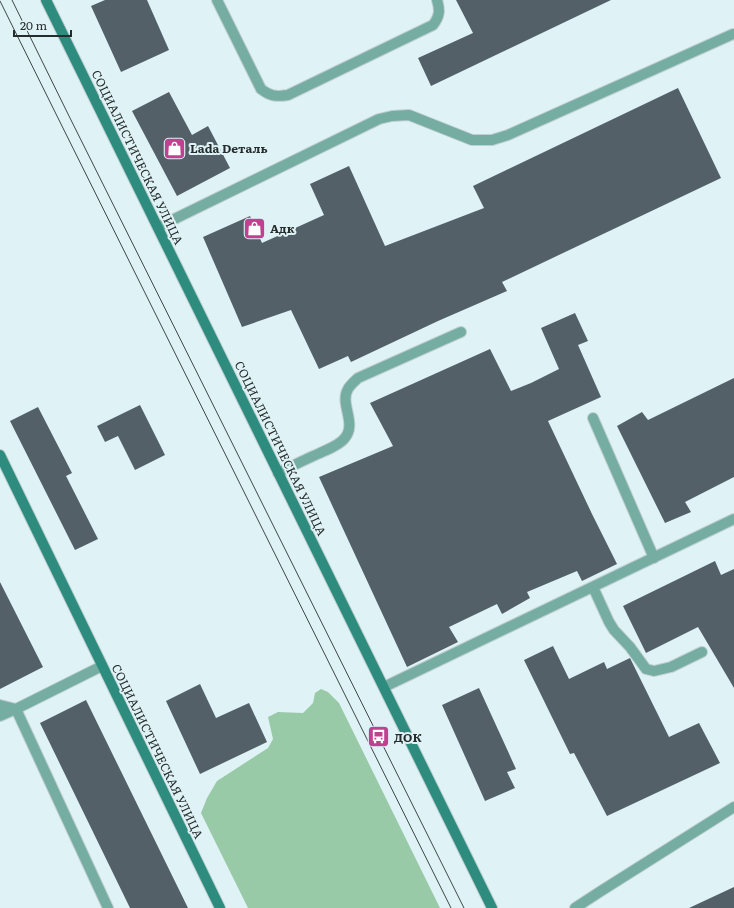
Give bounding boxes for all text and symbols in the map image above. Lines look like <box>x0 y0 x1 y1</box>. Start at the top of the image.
scale bar <box>14 12 71 38</box>
text: 20 m <box>20 16 47 34</box>
street label: СОЦИАЛИСТИЧЕСКАЯ УЛИЦА <box>88 67 188 248</box>
shop icon: Lada Dеталь <box>161 135 187 161</box>
place label: Lada Dеталь <box>190 139 268 157</box>
shop icon: Адк <box>242 215 268 241</box>
place label: Адк <box>270 219 295 237</box>
street label: СОЦИАЛИСТИЧЕСКАЯ УЛИЦА <box>231 358 331 539</box>
street label: СОЦИАЛИСТИЧЕСКАЯ УЛИЦА <box>108 661 208 842</box>
bus stop icon: ДОК <box>365 724 391 750</box>
place label: ДОК <box>394 728 422 746</box>

